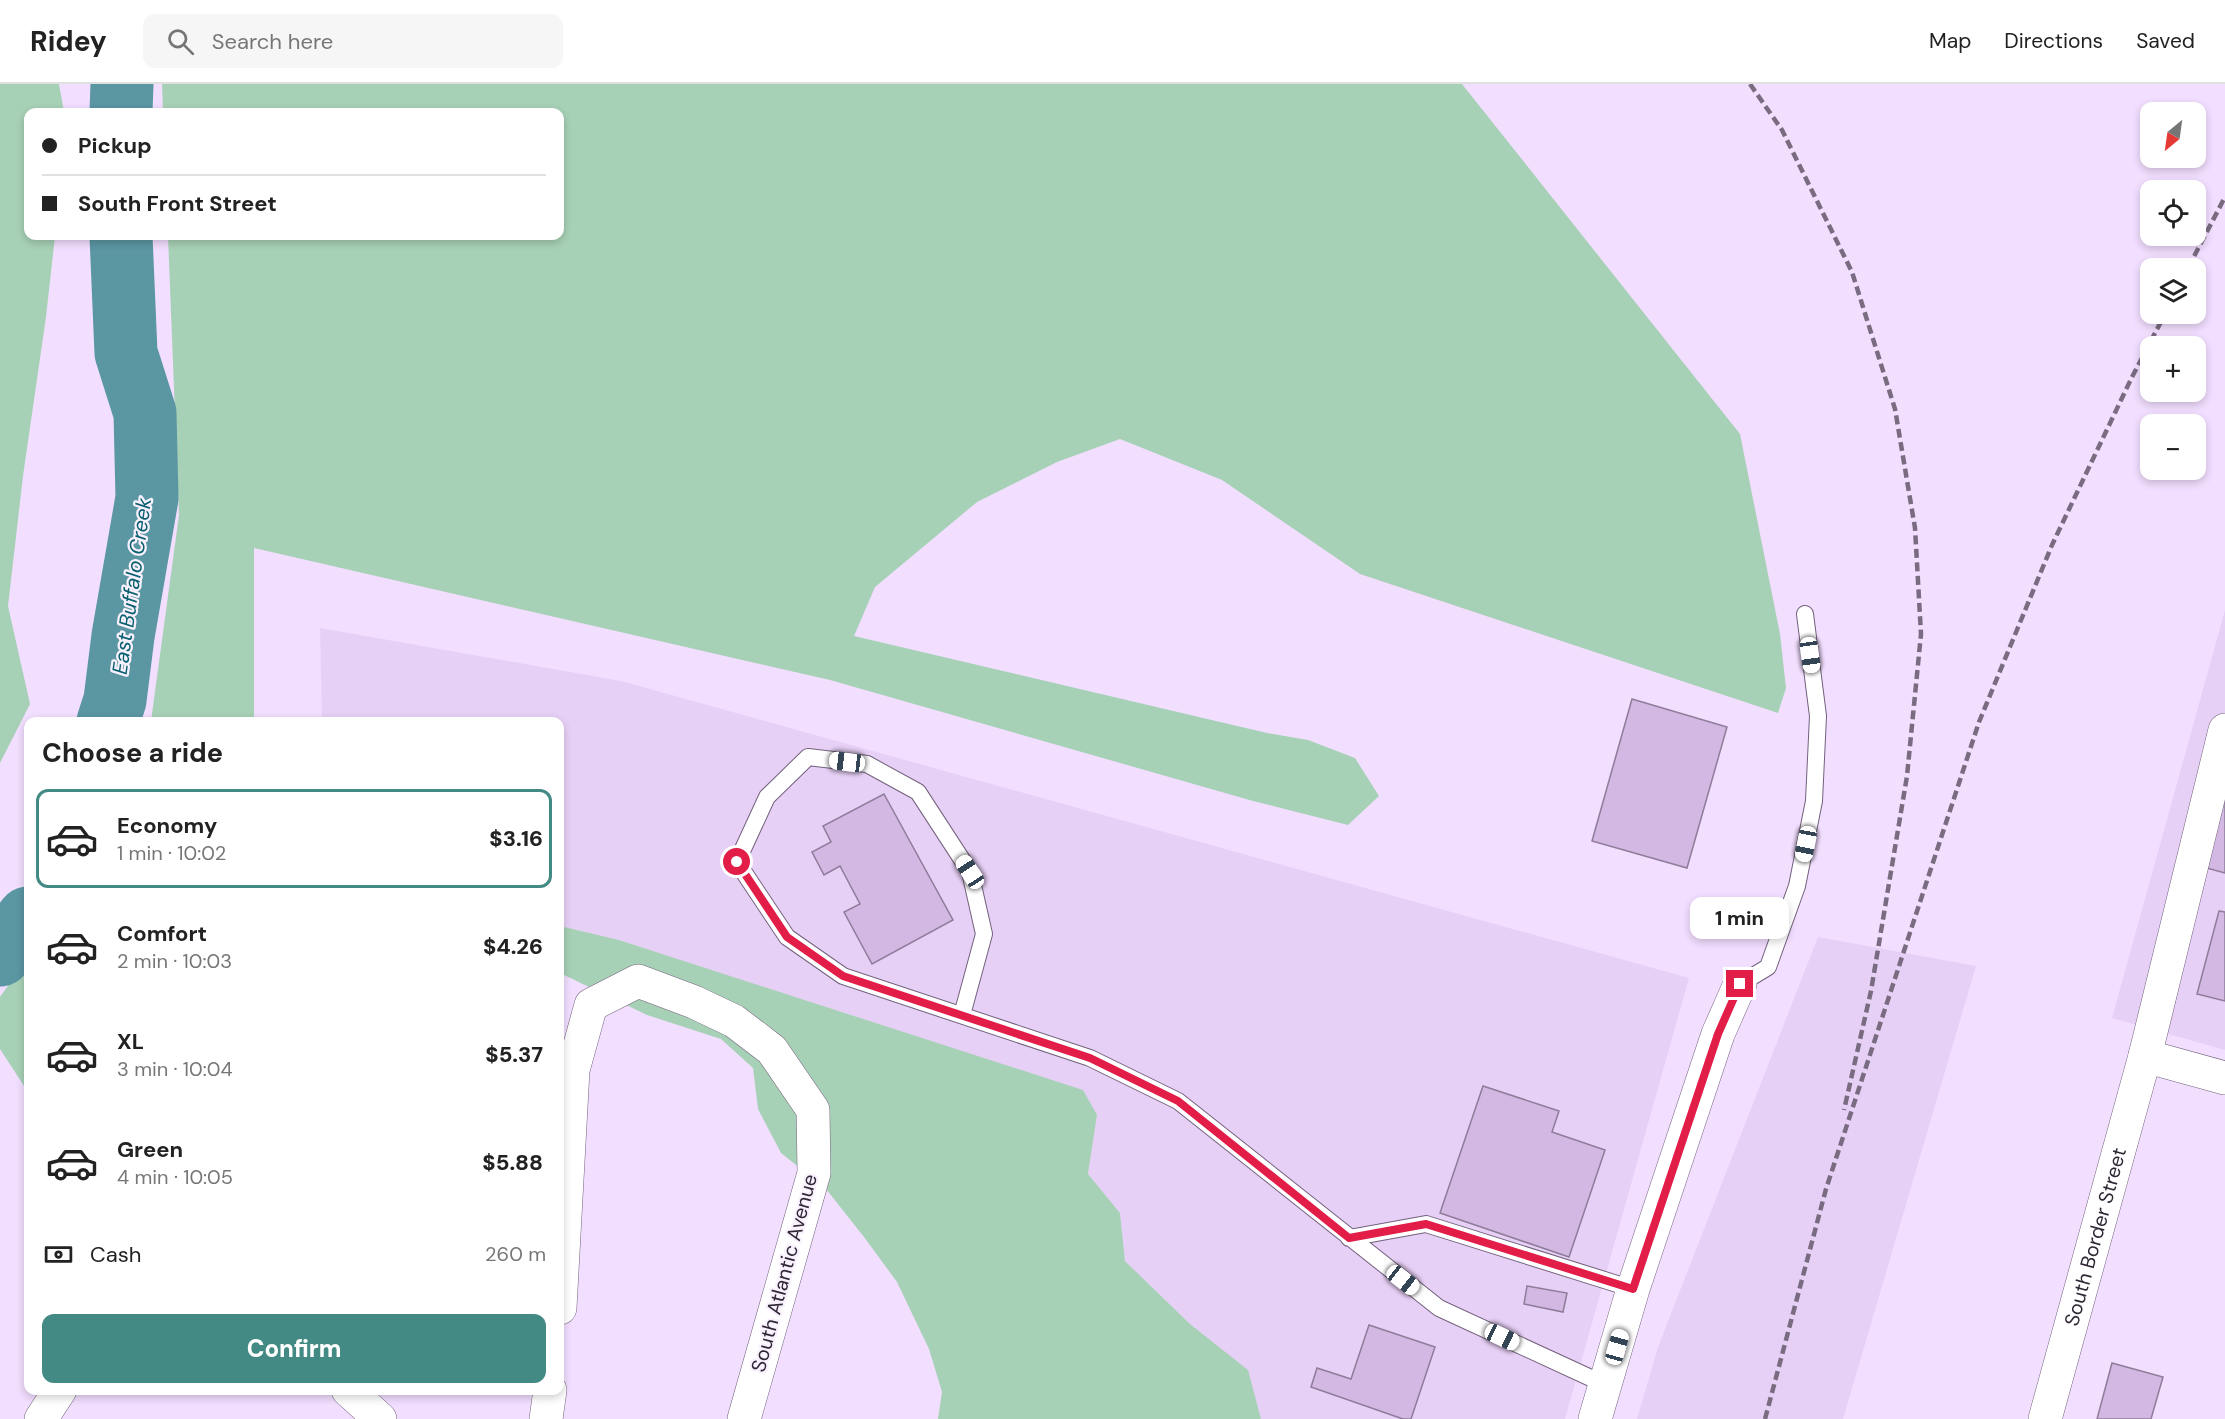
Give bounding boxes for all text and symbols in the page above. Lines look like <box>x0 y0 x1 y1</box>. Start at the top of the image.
search box <box>143 14 563 68</box>
text: Ridey <box>30 23 107 60</box>
icon: search <box>164 25 197 58</box>
text: Search here <box>212 27 333 56</box>
text: Map <box>1929 27 1971 55</box>
text: Directions <box>2004 27 2103 55</box>
text: Saved <box>2136 27 2195 55</box>
north arrow <box>2140 102 2206 168</box>
map controls <box>2140 102 2206 480</box>
text: Pickup <box>78 131 152 160</box>
button: locate <box>2140 180 2206 246</box>
text: South Front Street <box>78 189 277 218</box>
button: layers <box>2140 258 2206 324</box>
button: + <box>2140 336 2206 402</box>
button: − <box>2140 414 2206 480</box>
water label: East Buffalo Creek <box>106 496 158 676</box>
car <box>1799 636 1821 674</box>
text: Choose a ride <box>42 735 223 770</box>
car <box>828 751 866 773</box>
text: Economy <box>117 811 217 840</box>
icon: car <box>45 812 99 866</box>
text: $3.16 <box>489 824 543 853</box>
car <box>1794 825 1818 863</box>
text: 1 min · 10:02 <box>117 840 226 866</box>
route start <box>723 848 750 875</box>
car <box>953 852 987 892</box>
callout: 1 min <box>1690 897 1790 939</box>
text: 1 min <box>1715 905 1764 931</box>
text: Comfort <box>117 919 207 948</box>
icon: car <box>45 920 99 974</box>
text: $4.26 <box>483 932 543 961</box>
text: 2 min · 10:03 <box>117 948 232 974</box>
route end <box>1726 970 1753 997</box>
text: XL <box>117 1027 144 1056</box>
icon: car <box>45 1028 99 1082</box>
text: $5.37 <box>485 1040 543 1069</box>
text: 3 min · 10:04 <box>117 1056 233 1082</box>
text: Green <box>117 1135 183 1164</box>
icon: car <box>45 1136 99 1190</box>
street label: South Border Street <box>2058 1144 2132 1329</box>
text: $5.88 <box>482 1148 543 1177</box>
text: 4 min · 10:05 <box>117 1164 233 1190</box>
street label: South Atlantic Avenue <box>745 1171 823 1375</box>
icon: cash <box>42 1238 75 1271</box>
text: Cash <box>90 1240 141 1269</box>
text: 260 m <box>485 1241 546 1267</box>
car <box>1383 1262 1423 1298</box>
button: Confirm <box>42 1314 546 1383</box>
car <box>1482 1321 1522 1353</box>
car <box>1603 1327 1631 1367</box>

